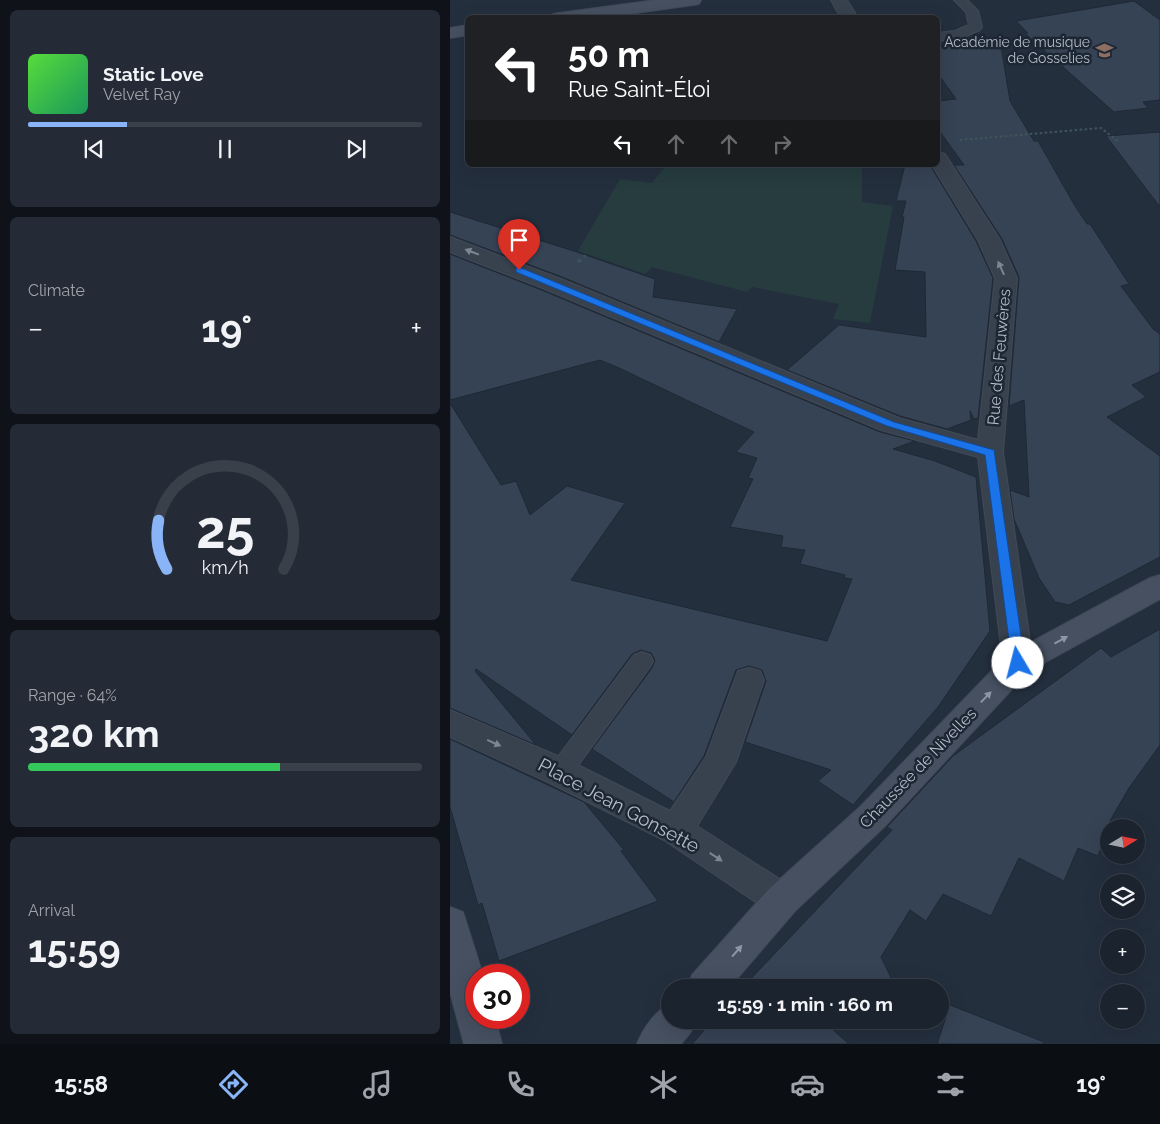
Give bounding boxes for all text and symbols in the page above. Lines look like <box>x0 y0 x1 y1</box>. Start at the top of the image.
text: 50 m <box>568 34 650 75</box>
place label: Académie de musique de Gosselies <box>944 34 1090 66</box>
icon: left <box>485 35 550 100</box>
school or university icon: Académie de musique de Gosselies <box>1094 40 1114 60</box>
text: Static Love <box>103 63 204 85</box>
text: Rue Saint-Éloi <box>568 76 711 102</box>
text: Velvet Ray <box>103 85 181 104</box>
icon: left <box>609 130 637 158</box>
icon: ahead <box>662 130 690 158</box>
icon: ahead <box>715 130 743 158</box>
icon: right <box>768 130 796 158</box>
icon: previous <box>80 135 108 163</box>
icon: pause <box>211 135 239 163</box>
icon: next <box>342 135 370 163</box>
pin <box>498 219 540 270</box>
icon: arrive <box>505 226 533 254</box>
one-way arrow <box>465 247 479 255</box>
one-way arrow <box>997 261 1005 275</box>
text: Climate <box>28 281 85 300</box>
street label: Rue des Feuwères <box>984 288 1014 426</box>
text: 19° <box>201 306 252 351</box>
text: − <box>28 312 43 345</box>
text: + <box>410 312 422 345</box>
text: 25 <box>196 499 254 560</box>
text: km/h <box>201 557 249 578</box>
one-way arrow <box>1054 635 1068 644</box>
position arrow <box>991 636 1043 688</box>
text: Range · 64% <box>28 686 117 705</box>
one-way arrow <box>979 692 991 704</box>
street label: Chaussée de Nivelles <box>856 704 980 832</box>
text: 320 km <box>28 711 160 756</box>
one-way arrow <box>487 739 501 747</box>
street label: Place Jean Gonsette <box>535 753 703 857</box>
north arrow <box>1100 819 1145 864</box>
map controls <box>1100 819 1145 1029</box>
one-way arrow <box>710 852 723 862</box>
button: layers <box>1100 874 1145 919</box>
text: Arrival <box>28 901 75 920</box>
text: 15:59 <box>28 926 121 971</box>
button: + <box>1100 929 1145 974</box>
one-way arrow <box>732 944 743 957</box>
speed limit sign: 30 <box>465 964 530 1029</box>
button: − <box>1100 984 1145 1029</box>
text: 15:59 · 1 min · 160 m <box>717 993 893 1015</box>
icon: directions <box>216 1067 251 1102</box>
icon: music <box>360 1067 395 1102</box>
icon: phone <box>503 1067 538 1102</box>
icon: climate <box>646 1067 681 1102</box>
icon: car <box>790 1067 825 1102</box>
icon: filters <box>933 1067 968 1102</box>
text: 15:58 <box>54 1071 108 1097</box>
text: 19° <box>1076 1071 1106 1097</box>

